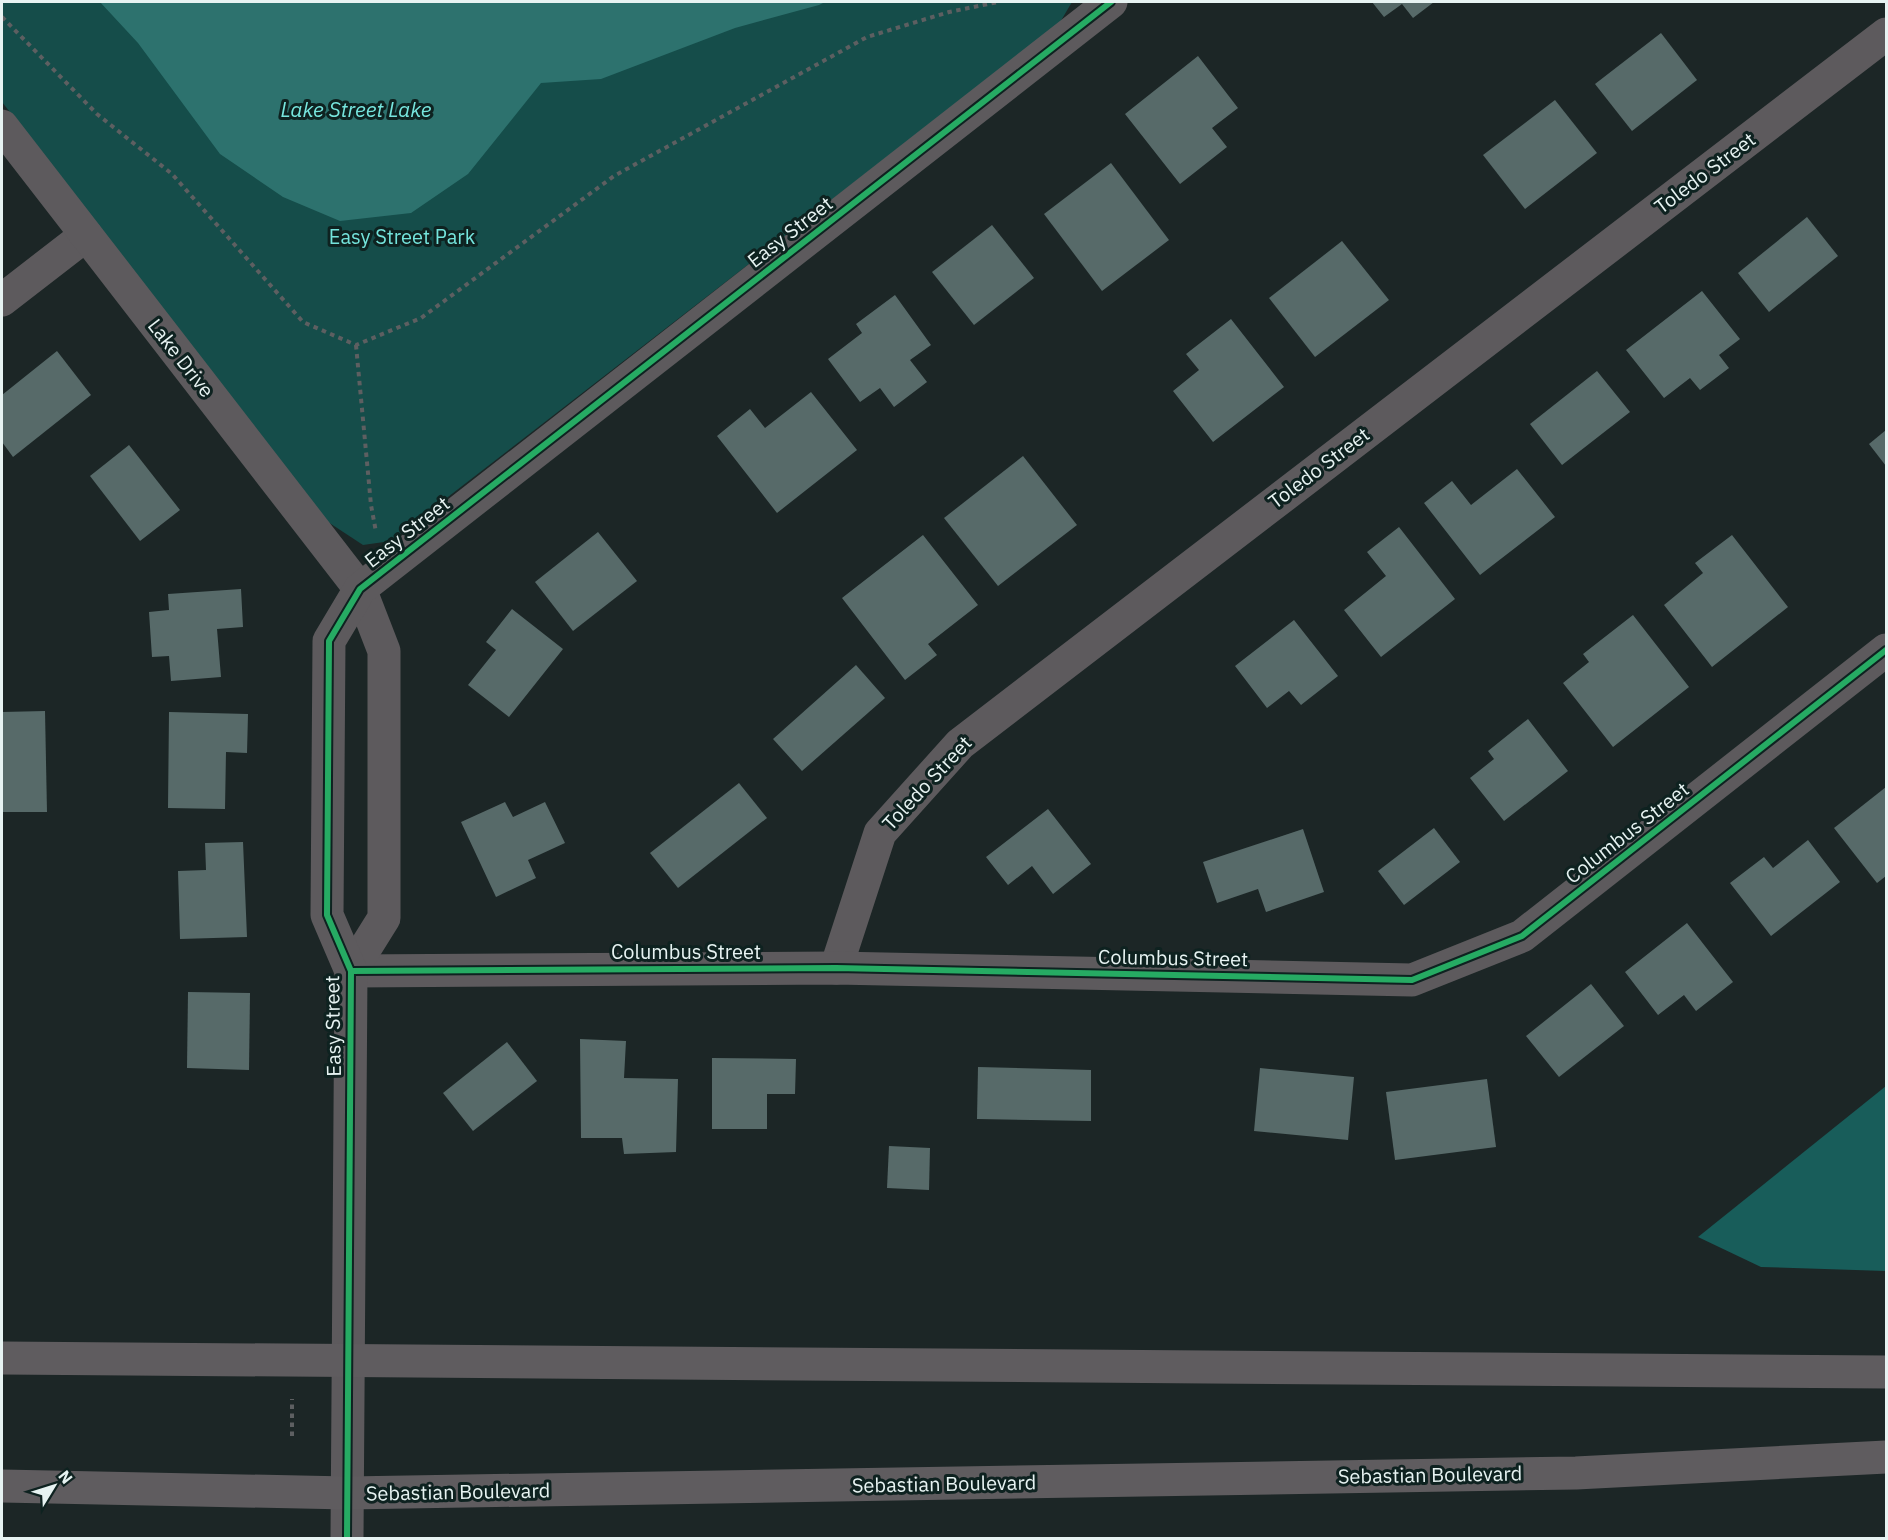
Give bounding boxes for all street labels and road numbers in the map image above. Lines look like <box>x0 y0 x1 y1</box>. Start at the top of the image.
street label: Toledo Street <box>1649 126 1761 220</box>
street label: Easy Street <box>741 190 838 273</box>
street label: Lake Drive <box>142 313 221 403</box>
street label: Toledo Street <box>1263 421 1375 515</box>
street label: Easy Street <box>358 490 455 573</box>
street label: Toledo Street <box>876 730 977 836</box>
street label: Columbus Street <box>1559 776 1694 889</box>
street label: Columbus Street <box>611 938 761 965</box>
street label: Columbus Street <box>1098 943 1248 972</box>
street label: Easy Street <box>318 975 347 1077</box>
street label: Sebastian Boulevard <box>1338 1459 1522 1490</box>
street label: Sebastian Boulevard <box>852 1468 1036 1499</box>
street label: Sebastian Boulevard <box>366 1476 550 1507</box>

